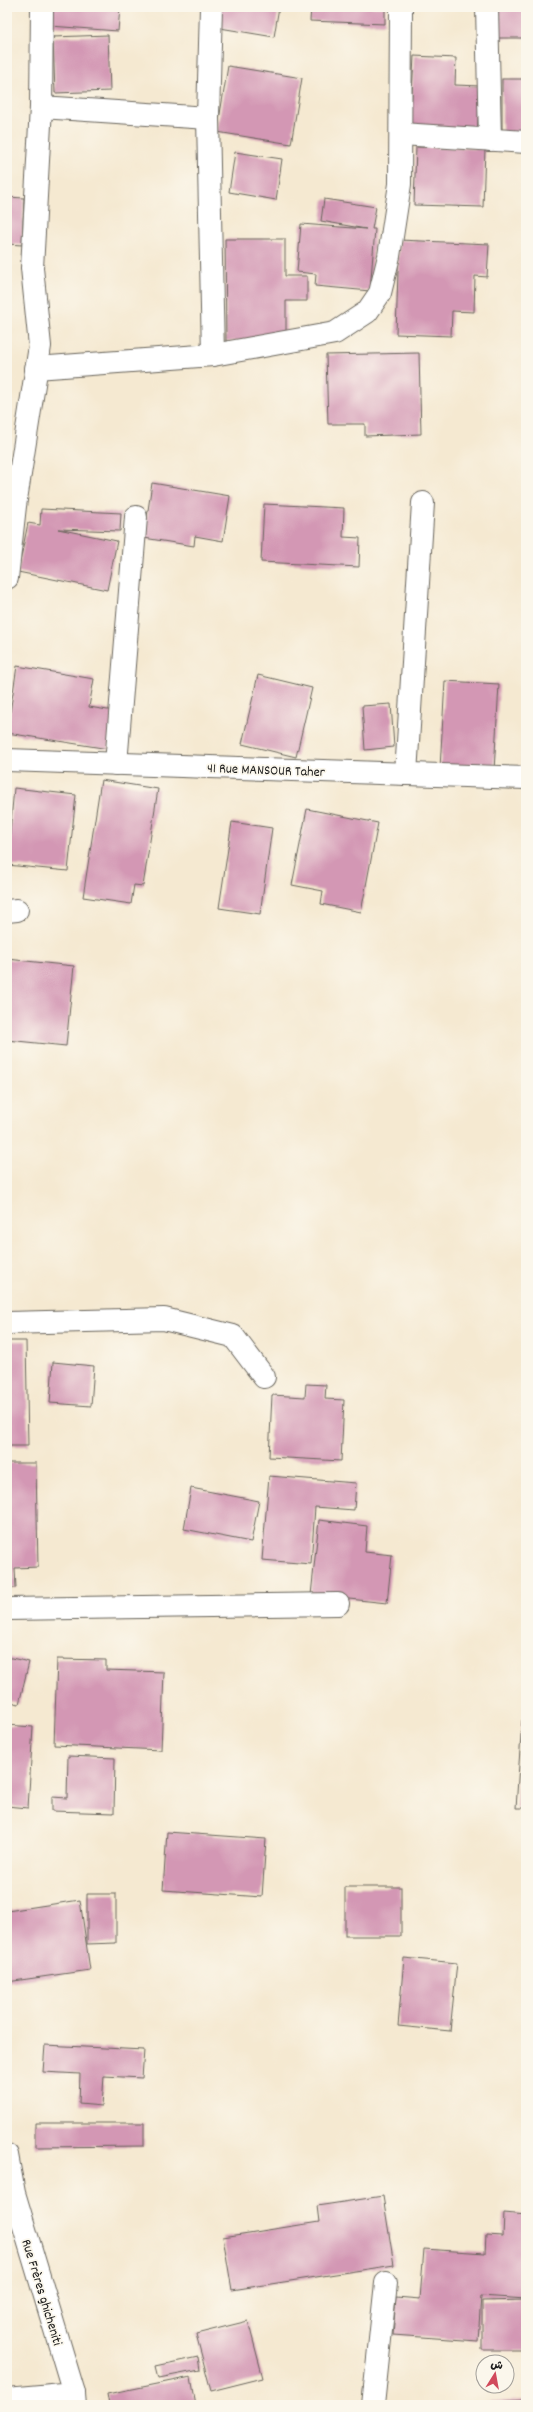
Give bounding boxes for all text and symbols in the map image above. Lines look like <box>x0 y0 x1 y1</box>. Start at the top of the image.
street label: 41 Rue MANSOUR Taher <box>207 759 326 783</box>
street label: Rue Frères ghicheniti <box>15 2237 67 2349</box>
north arrow <box>475 2354 515 2394</box>
text: ش <box>489 2357 504 2375</box>

